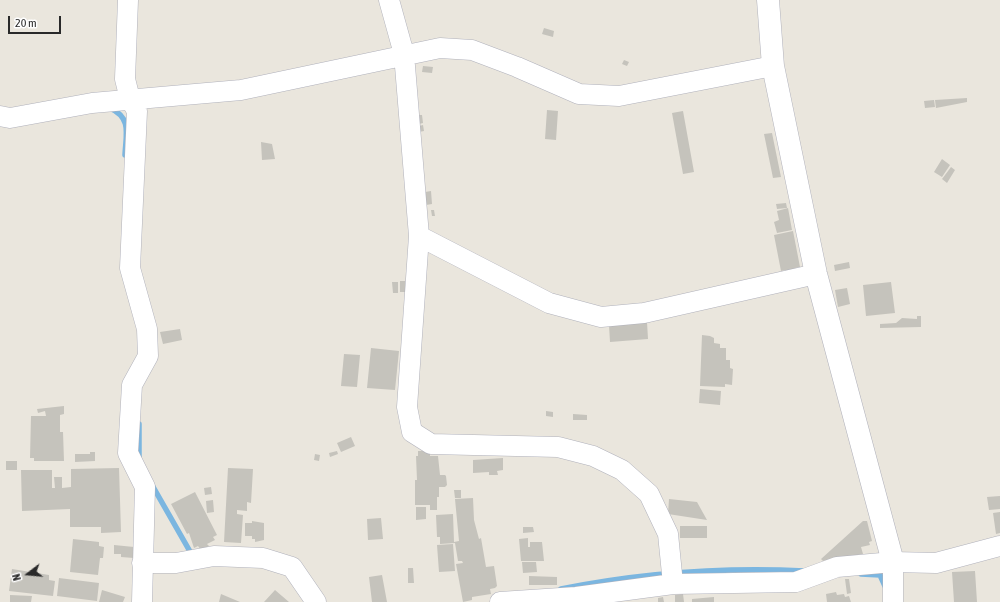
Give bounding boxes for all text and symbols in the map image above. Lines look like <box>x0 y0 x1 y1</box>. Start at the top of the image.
scale bar <box>10 8 63 34</box>
text: 20 m <box>15 16 37 30</box>
north arrow <box>8 554 48 594</box>
text: N <box>10 573 23 582</box>

